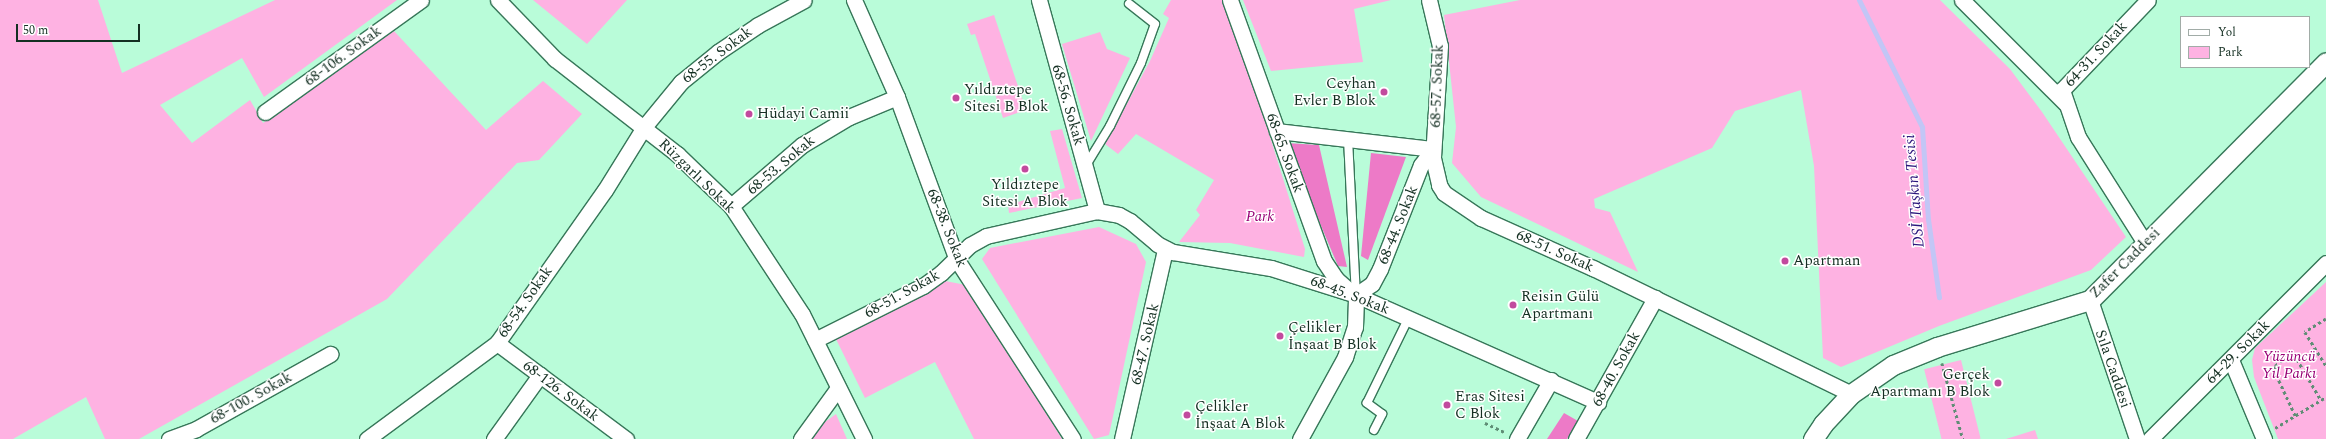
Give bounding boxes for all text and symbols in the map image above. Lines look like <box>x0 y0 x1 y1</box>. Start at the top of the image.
scale bar <box>18 16 142 42</box>
legend <box>2180 16 2310 68</box>
street label: 64-31. Sokak <box>2061 17 2131 91</box>
text: 50 m <box>23 21 48 40</box>
street label: 68-106. Sokak <box>301 22 385 90</box>
street label: 68-55. Sokak <box>678 23 756 87</box>
text: Yol <box>2218 23 2236 42</box>
text: Park <box>2218 43 2243 62</box>
street label: 68-57. Sokak <box>1427 44 1447 128</box>
street label: 68-56. Sokak <box>1048 62 1088 148</box>
place label: Ceyhan Evler B Blok <box>1293 74 1376 109</box>
place label: Yıldıztepe Sitesi B Blok <box>964 80 1048 115</box>
marker: Ceyhan Evler B Blok <box>1379 87 1389 97</box>
marker: Yıldıztepe Sitesi B Blok <box>951 93 961 103</box>
place label: Hüdayi Camii <box>757 105 849 123</box>
marker: Hüdayi Camii <box>744 109 754 119</box>
street label: 68-65. Sokak <box>1262 111 1308 195</box>
street label: 68-53. Sokak <box>743 131 819 199</box>
water label: DSİ Taşkın Tesisi <box>1899 134 1929 248</box>
street label: Rüzgarlı Sokak <box>655 135 739 217</box>
marker: Yıldıztepe Sitesi A Blok <box>1020 164 1030 174</box>
place label: Yıldıztepe Sitesi A Blok <box>982 175 1068 210</box>
street label: 68-44. Sokak <box>1374 183 1422 267</box>
street label: 68-38. Sokak <box>923 186 971 270</box>
park label: Park <box>1246 208 1274 226</box>
street label: Zafer Caddesi <box>2086 224 2164 302</box>
street label: 68-51. Sokak <box>1513 226 1597 276</box>
place label: Apartman <box>1793 252 1860 270</box>
marker: Apartman <box>1780 256 1790 266</box>
street label: 68-54. Sokak <box>494 263 556 341</box>
street label: 68-51. Sokak <box>861 266 943 322</box>
street label: 68-45. Sokak <box>1308 272 1392 318</box>
place label: Reisin Gülü Apartmanı <box>1521 287 1599 322</box>
marker: Reisin Gülü Apartmanı <box>1508 300 1518 310</box>
street label: 68-47. Sokak <box>1127 301 1163 387</box>
street label: 64-29. Sokak <box>2202 316 2274 388</box>
place label: Çelikler İnşaat B Blok <box>1288 318 1377 353</box>
street label: Sıla Caddesi <box>2091 327 2135 411</box>
street label: 68-40. Sokak <box>1588 328 1644 410</box>
marker: Çelikler İnşaat B Blok <box>1275 331 1285 341</box>
park label: Yüzüncü Yıl Parkı <box>2262 347 2316 382</box>
street label: 68-126. Sokak <box>519 357 603 425</box>
place label: Gerçek Apartmanı B Blok <box>1870 365 1990 400</box>
street label: 68-100. Sokak <box>207 368 295 428</box>
marker: Gerçek Apartmanı B Blok <box>1993 378 2003 388</box>
place label: Eras Sitesi C Blok <box>1455 387 1525 422</box>
place label: Çelikler İnşaat A Blok <box>1195 397 1285 432</box>
marker: Eras Sitesi C Blok <box>1442 400 1452 410</box>
marker: Çelikler İnşaat A Blok <box>1182 410 1192 420</box>

